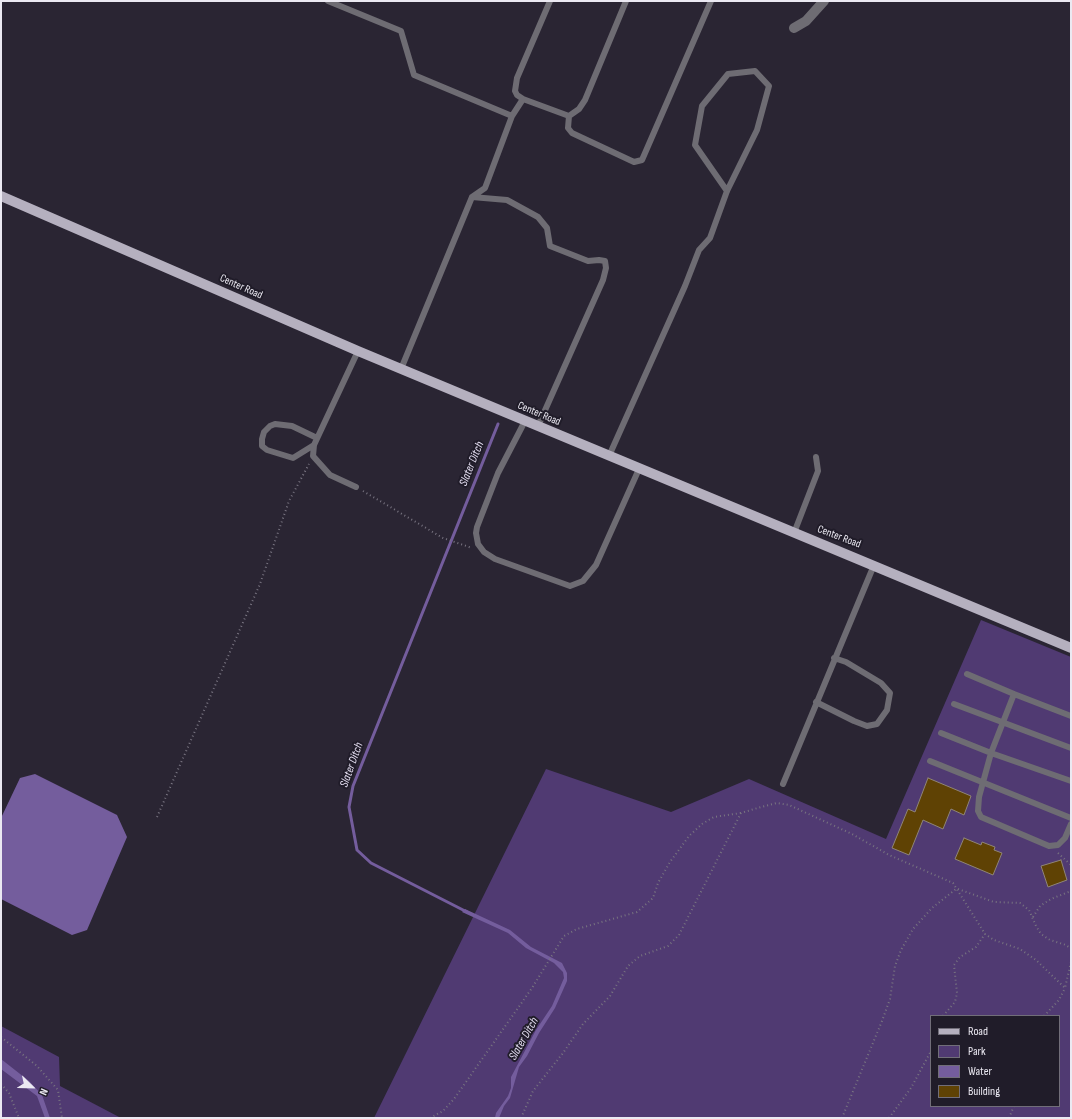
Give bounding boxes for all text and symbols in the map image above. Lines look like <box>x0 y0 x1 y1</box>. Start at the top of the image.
street label: Center Road <box>218 272 264 302</box>
street label: Center Road <box>516 399 562 429</box>
water label: Slater Ditch <box>457 440 487 488</box>
street label: Center Road <box>815 523 863 551</box>
water label: Slater Ditch <box>337 741 367 789</box>
water label: Slater Ditch <box>506 1015 542 1063</box>
legend <box>930 1015 1060 1107</box>
text: Road <box>968 1024 988 1039</box>
text: Park <box>968 1044 986 1059</box>
text: Water <box>968 1064 992 1079</box>
north arrow <box>12 1067 52 1107</box>
text: Building <box>968 1084 1000 1099</box>
text: N <box>36 1087 51 1097</box>

